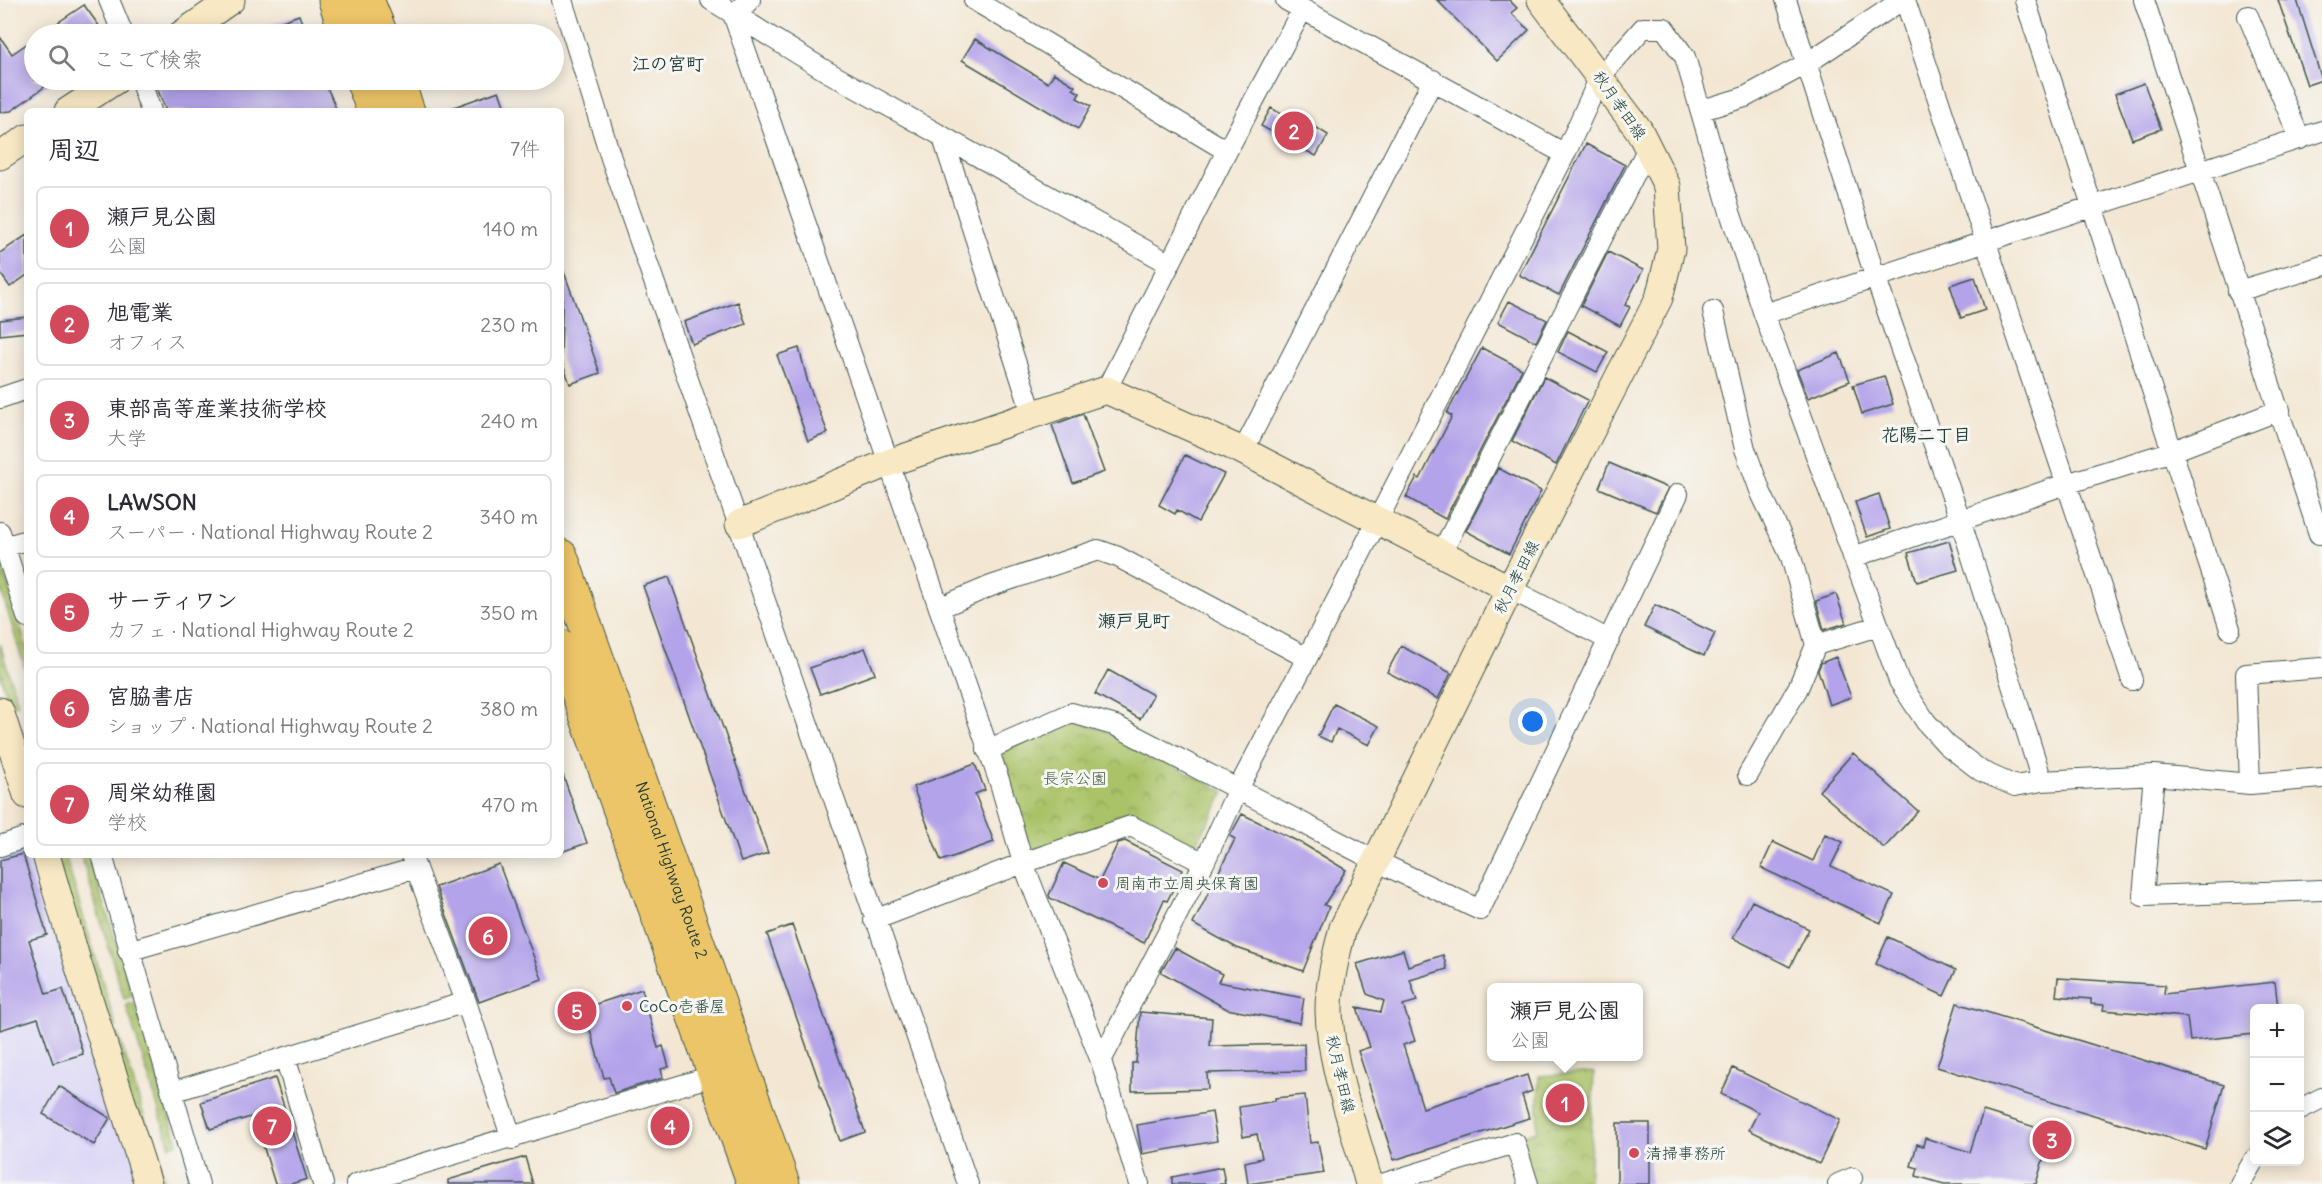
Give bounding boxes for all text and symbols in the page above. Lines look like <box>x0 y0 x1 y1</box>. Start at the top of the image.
search box <box>24 24 564 90</box>
icon: search <box>45 41 78 74</box>
text: ここで検索 <box>93 45 203 73</box>
district label: 江の宮町 <box>632 52 704 75</box>
street label: 秋月孝田線 <box>1589 66 1651 144</box>
pin: 2 <box>1274 108 1314 154</box>
text: 周辺 <box>48 133 100 166</box>
text: 7件 <box>510 136 540 161</box>
text: 瀬戸見公園 <box>107 202 217 230</box>
text: 1 <box>66 216 73 241</box>
text: 140 m <box>483 216 538 241</box>
text: 公園 <box>107 233 147 258</box>
text: 旭電業 <box>107 298 173 326</box>
text: 2 <box>64 312 75 337</box>
text: 230 m <box>480 312 538 337</box>
text: オフィス <box>107 329 187 354</box>
text: 東部高等産業技術学校 <box>107 394 327 422</box>
text: 3 <box>64 408 75 433</box>
text: 240 m <box>480 408 538 433</box>
district label: 花陽二丁目 <box>1881 423 1971 446</box>
text: 大学 <box>107 425 147 450</box>
text: LAWSON <box>107 488 197 516</box>
text: 4 <box>64 504 75 529</box>
text: 340 m <box>480 504 538 529</box>
text: スーパー · National Highway Route 2 <box>107 519 433 544</box>
street label: 秋月孝田線 <box>1489 537 1543 617</box>
text: サーティワン <box>107 586 238 614</box>
text: 5 <box>64 600 75 625</box>
text: 350 m <box>480 600 538 625</box>
district label: 瀬戸見町 <box>1098 609 1170 632</box>
text: カフェ · National Highway Route 2 <box>107 617 414 642</box>
text: 宮脇書店 <box>107 682 195 710</box>
text: 6 <box>64 696 75 721</box>
text: 380 m <box>480 696 538 721</box>
your location <box>1518 707 1547 736</box>
text: ショップ · National Highway Route 2 <box>107 713 433 738</box>
park label: 長宗公園 <box>1043 768 1107 788</box>
text: 周栄幼稚園 <box>107 778 217 806</box>
street label: National Highway Route 2 <box>631 779 713 961</box>
text: 7 <box>65 792 74 817</box>
text: 470 m <box>481 792 538 817</box>
text: 学校 <box>107 809 147 834</box>
place label: 周南市立周央保育園 <box>1115 873 1259 893</box>
marker: 周南市立周央保育園 <box>1096 876 1110 890</box>
pin: 6 <box>468 914 508 958</box>
popup <box>1487 983 1643 1061</box>
pin: 5 <box>558 988 596 1034</box>
place label: CoCo壱番屋 <box>639 996 726 1016</box>
text: 瀬戸見公園 <box>1510 996 1620 1024</box>
marker: CoCo壱番屋 <box>620 999 634 1013</box>
map controls <box>2250 1004 2304 1166</box>
button: + <box>2250 1004 2304 1058</box>
text: 公園 <box>1510 1027 1550 1052</box>
street label: 秋月孝田線 <box>1322 1033 1360 1115</box>
button: − <box>2250 1058 2304 1112</box>
pin: 1 <box>1546 1080 1584 1126</box>
pin: 7 <box>252 1104 292 1148</box>
pin: 4 <box>650 1104 690 1148</box>
button: layers <box>2250 1112 2304 1166</box>
pin: 3 <box>2032 1118 2072 1162</box>
place label: 清掃事務所 <box>1646 1143 1726 1163</box>
marker: 清掃事務所 <box>1627 1146 1641 1160</box>

